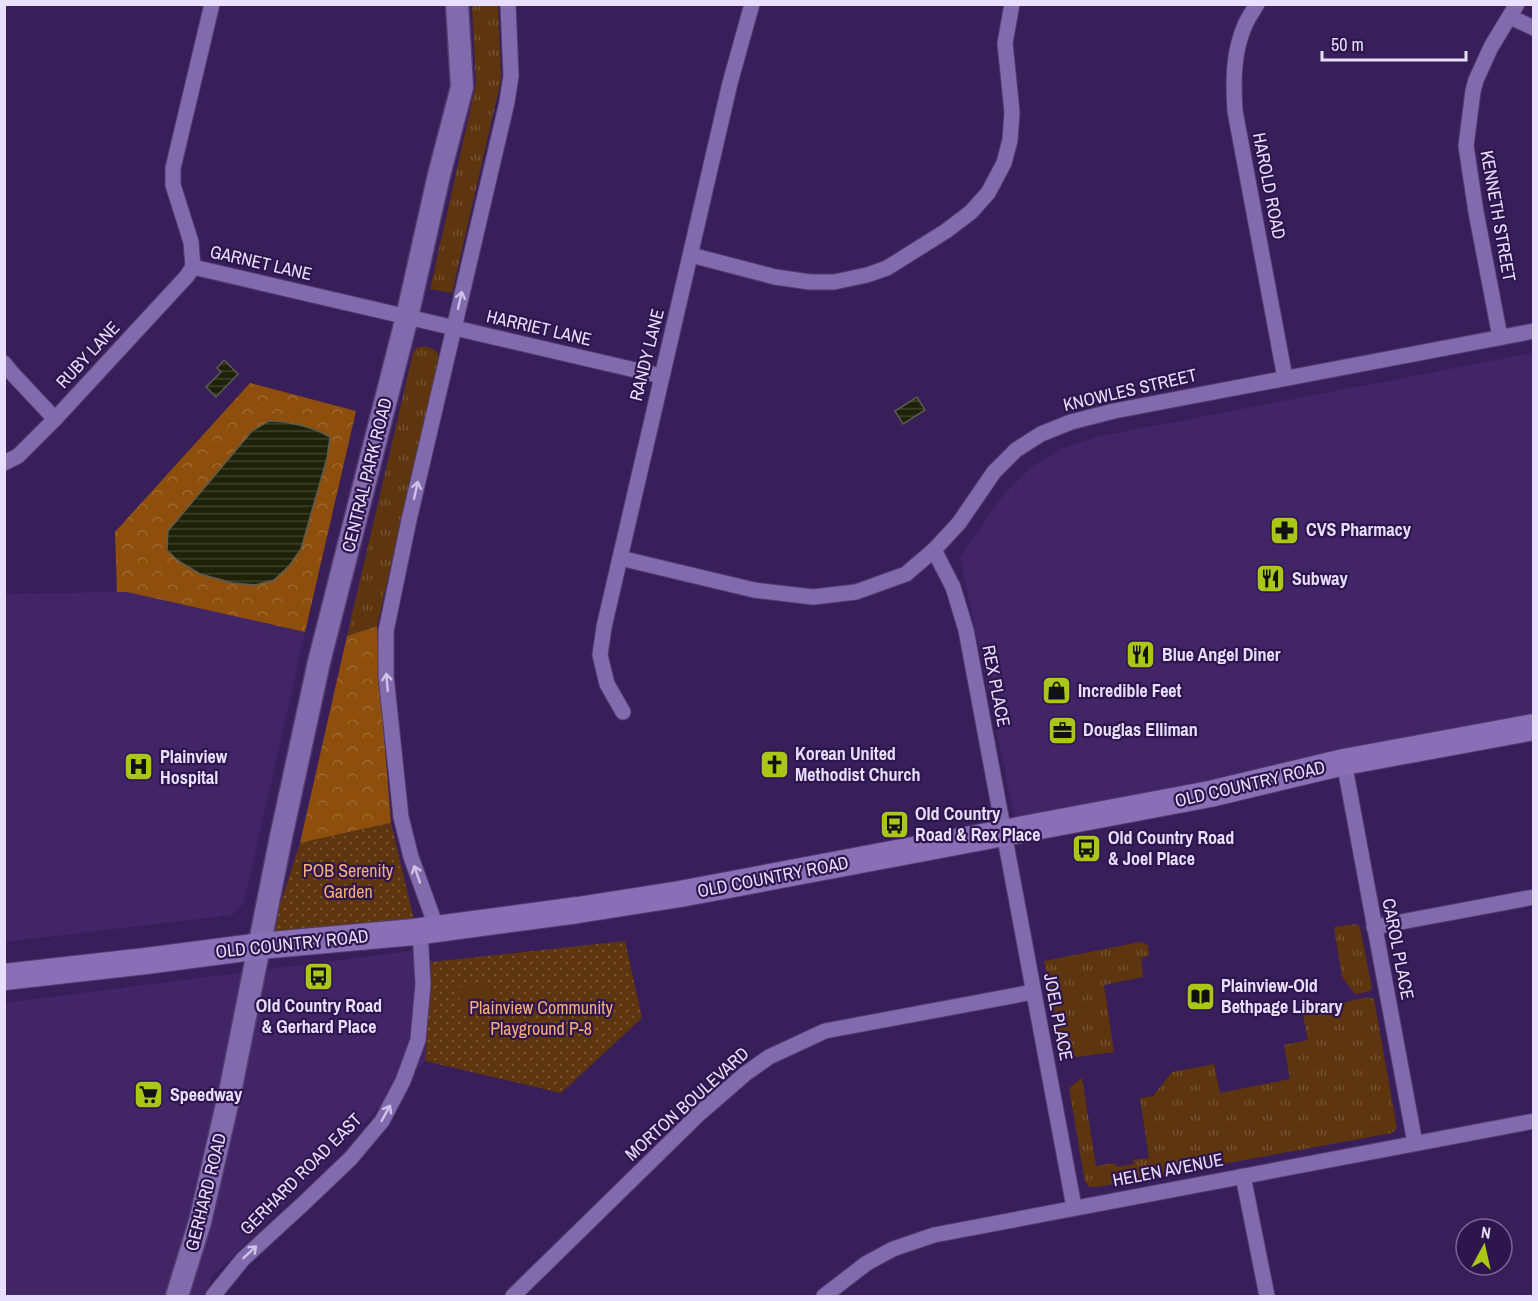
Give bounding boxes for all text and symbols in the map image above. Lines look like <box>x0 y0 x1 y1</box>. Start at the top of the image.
scale bar <box>1322 24 1466 62</box>
text: 50 m <box>1331 32 1364 57</box>
street label: HAROLD ROAD <box>1247 130 1292 241</box>
street label: KENNETH STREET <box>1475 148 1522 284</box>
street label: GARNET LANE <box>208 239 315 286</box>
one-way arrow <box>455 291 467 310</box>
street label: HARRIET LANE <box>484 303 594 352</box>
street label: RANDY LANE <box>623 306 670 404</box>
street label: RUBY LANE <box>50 316 125 394</box>
street label: KNOWLES STREET <box>1061 362 1199 417</box>
street label: CENTRAL PARK ROAD <box>335 395 398 555</box>
one-way arrow <box>410 481 422 500</box>
pharmacy icon: CVS Pharmacy <box>1269 514 1301 546</box>
place label: CVS Pharmacy <box>1306 517 1412 542</box>
restaurant icon: Subway <box>1255 563 1287 595</box>
place label: Subway <box>1292 566 1349 591</box>
restaurant icon: Blue Angel Diner <box>1125 639 1157 671</box>
place label: Blue Angel Diner <box>1162 642 1281 667</box>
street label: REX PLACE <box>976 643 1017 729</box>
one-way arrow <box>381 672 392 692</box>
shop icon: Incredible Feet <box>1041 675 1073 707</box>
place label: Incredible Feet <box>1078 678 1182 703</box>
office icon: Douglas Elliman <box>1046 714 1078 746</box>
place label: Douglas Elliman <box>1083 717 1198 742</box>
place label: Korean United Methodist Church <box>795 741 920 787</box>
place label: Plainview Hospital <box>160 744 228 790</box>
church icon: Korean United Methodist Church <box>758 748 790 780</box>
hospital icon: Plainview Hospital <box>123 751 155 783</box>
street label: OLD COUNTRY ROAD <box>1172 754 1328 813</box>
place label: Old Country Road & Rex Place <box>915 801 1041 847</box>
bus stop icon: Old Country Road & Rex Place <box>878 808 910 840</box>
place label: Old Country Road & Joel Place <box>1108 825 1234 871</box>
bus stop icon: Old Country Road & Joel Place <box>1071 832 1103 864</box>
street label: OLD COUNTRY ROAD <box>695 850 851 903</box>
park label: POB Serenity Garden <box>303 858 394 904</box>
one-way arrow <box>411 865 422 884</box>
street label: CAROL PLACE <box>1376 896 1421 1002</box>
street label: OLD COUNTRY ROAD <box>214 923 370 964</box>
bus stop icon: Old Country Road & Gerhard Place <box>303 961 335 993</box>
street label: JOEL PLACE <box>1038 971 1079 1063</box>
place label: Plainview-Old Bethpage Library <box>1221 973 1343 1019</box>
library icon: Plainview-Old Bethpage Library <box>1184 980 1216 1012</box>
place label: Old Country Road & Gerhard Place <box>256 993 382 1039</box>
park label: Plainview Community Playground P-8 <box>469 995 613 1041</box>
street label: MORTON BOULEVARD <box>619 1041 754 1166</box>
supermarket icon: Speedway <box>133 1079 165 1111</box>
place label: Speedway <box>170 1082 243 1107</box>
one-way arrow <box>380 1105 392 1122</box>
street label: GERHARD ROAD EAST <box>234 1107 367 1240</box>
street label: GERHARD ROAD <box>179 1130 232 1253</box>
street label: HELEN AVENUE <box>1110 1147 1225 1192</box>
north arrow <box>1454 1217 1514 1277</box>
text: N <box>1480 1221 1492 1244</box>
one-way arrow <box>243 1245 258 1259</box>

